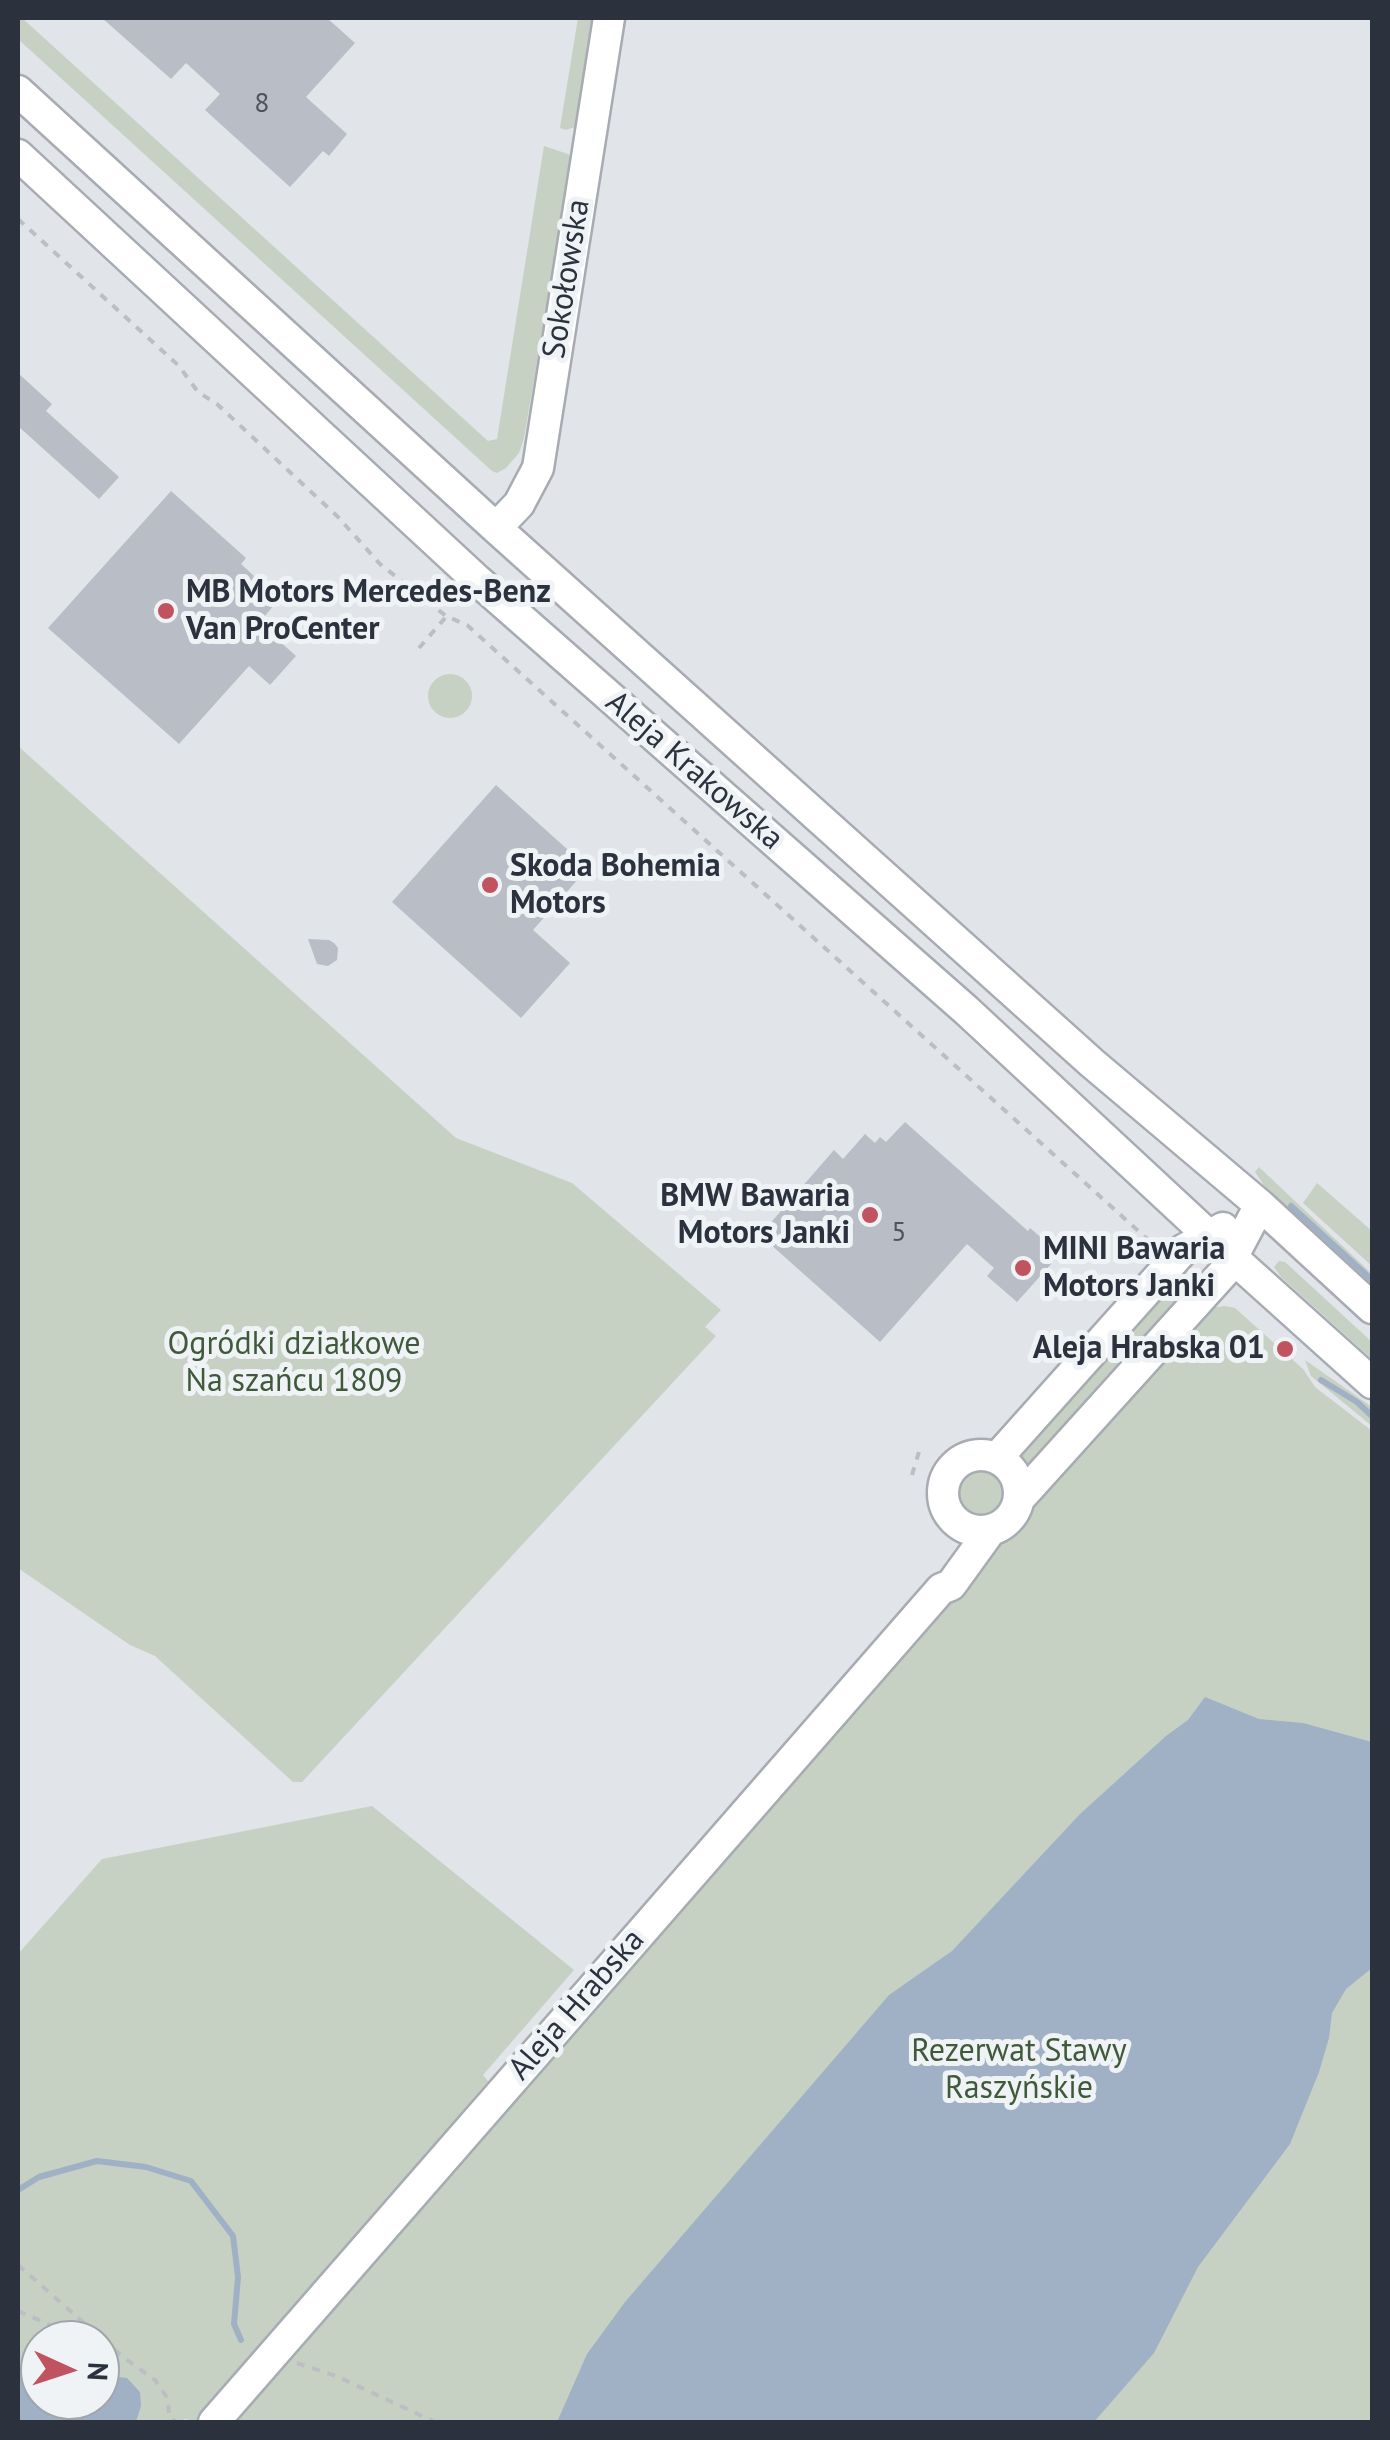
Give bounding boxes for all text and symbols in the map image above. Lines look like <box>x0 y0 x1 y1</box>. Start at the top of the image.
house number: 8 <box>254 87 270 121</box>
street label: Sokołowska <box>535 197 599 361</box>
place label: MB Motors Mercedes-Benz Van ProCenter <box>186 574 551 649</box>
marker: MB Motors Mercedes-Benz Van ProCenter <box>155 600 177 622</box>
street label: Aleja Krakowska <box>597 683 791 859</box>
place label: Skoda Bohemia Motors <box>510 848 721 923</box>
marker: Skoda Bohemia Motors <box>479 874 501 896</box>
place label: BMW Bawaria Motors Janki <box>660 1178 850 1253</box>
marker: BMW Bawaria Motors Janki <box>859 1204 881 1226</box>
house number: 5 <box>891 1216 907 1250</box>
place label: MINI Bawaria Motors Janki <box>1043 1231 1225 1306</box>
marker: MINI Bawaria Motors Janki <box>1012 1257 1034 1279</box>
park label: Ogródki działkowe Na szańcu 1809 <box>167 1326 421 1401</box>
place label: Aleja Hrabska 01 <box>1033 1330 1265 1368</box>
marker: Aleja Hrabska 01 <box>1274 1338 1296 1360</box>
street label: Aleja Hrabska <box>501 1922 653 2088</box>
park label: Rezerwat Stawy Raszyńskie <box>911 2033 1127 2108</box>
north arrow <box>20 2320 120 2420</box>
text: N <box>80 2361 117 2382</box>

